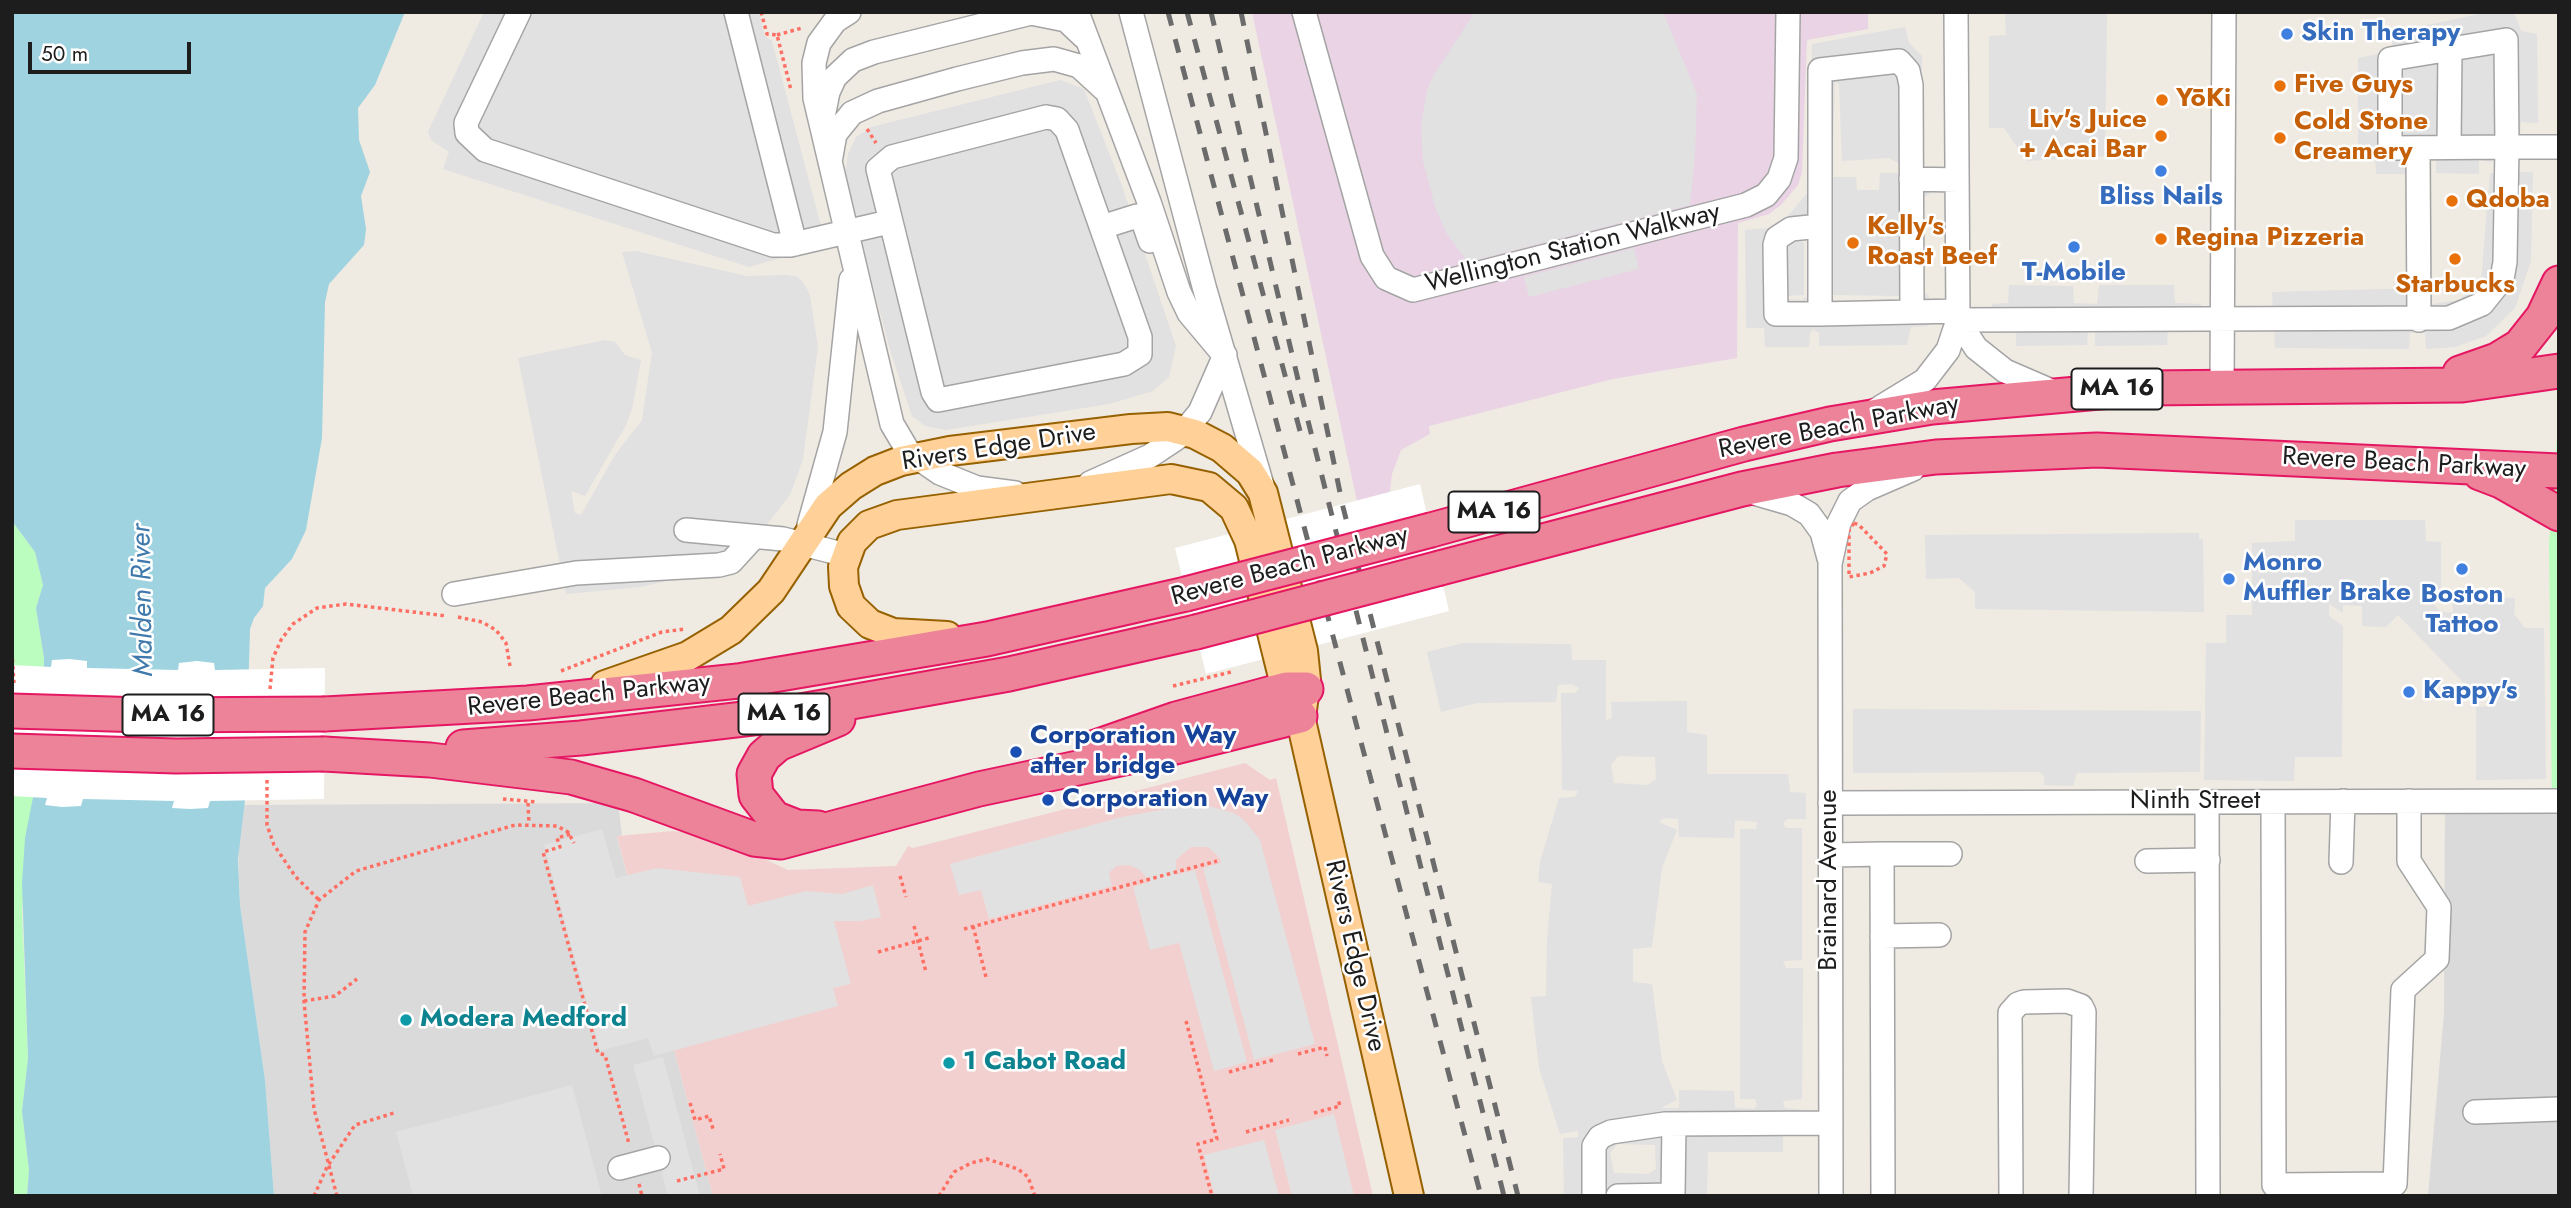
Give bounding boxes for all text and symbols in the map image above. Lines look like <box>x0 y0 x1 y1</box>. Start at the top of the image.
place label: Skin Therapy <box>2301 18 2460 50</box>
marker: Skin Therapy <box>2279 26 2295 42</box>
scale bar <box>32 28 194 72</box>
text: 50 m <box>41 39 88 69</box>
place label: Five Guys <box>2294 70 2413 102</box>
marker: Five Guys <box>2272 78 2288 94</box>
place label: YōKi <box>2176 84 2231 116</box>
marker: YōKi <box>2154 92 2170 108</box>
place label: Liv's Juice + Acai Bar <box>2019 105 2147 166</box>
place label: Cold Stone Creamery <box>2294 107 2428 168</box>
marker: Liv's Juice + Acai Bar <box>2153 128 2169 144</box>
marker: Cold Stone Creamery <box>2272 130 2288 146</box>
marker: Bliss Nails <box>2153 163 2169 179</box>
place label: Bliss Nails <box>2099 182 2223 214</box>
place label: Qdoba <box>2466 185 2550 217</box>
marker: Qdoba <box>2444 193 2460 209</box>
street label: Wellington Station Walkway <box>1422 197 1724 301</box>
place label: Kelly's Roast Beef <box>1867 212 1997 274</box>
place label: Regina Pizzeria <box>2175 223 2364 255</box>
marker: Regina Pizzeria <box>2153 231 2169 247</box>
marker: Kelly's Roast Beef <box>1845 235 1861 251</box>
marker: T-Mobile <box>2066 239 2082 255</box>
marker: Starbucks <box>2447 251 2463 267</box>
place label: T-Mobile <box>2022 258 2126 290</box>
place label: Starbucks <box>2395 270 2515 302</box>
road number: MA 16 <box>2072 368 2162 410</box>
street label: Revere Beach Parkway <box>1716 389 1962 467</box>
street label: Rivers Edge Drive <box>900 417 1098 479</box>
street label: Revere Beach Parkway <box>2281 442 2527 486</box>
road number: MA 16 <box>1448 491 1540 532</box>
street label: Revere Beach Parkway <box>1168 520 1412 614</box>
water label: Malden River <box>126 523 162 677</box>
place label: Monro Muffler Brake <box>2243 548 2411 610</box>
marker: Boston Tattoo <box>2454 561 2470 577</box>
marker: Monro Muffler Brake <box>2221 571 2237 587</box>
place label: Boston Tattoo <box>2420 580 2504 642</box>
street label: Revere Beach Parkway <box>466 668 712 724</box>
place label: Kappy's <box>2423 676 2518 708</box>
marker: Kappy's <box>2401 684 2417 700</box>
road number: MA 16 <box>122 694 214 736</box>
road number: MA 16 <box>738 694 830 734</box>
place label: Corporation Way after bridge <box>1030 721 1236 782</box>
marker: Corporation Way after bridge <box>1008 744 1024 760</box>
place label: Corporation Way <box>1062 784 1268 816</box>
street label: Ninth Street <box>2130 786 2260 818</box>
street label: Brainard Avenue <box>1814 789 1846 971</box>
marker: Corporation Way <box>1040 792 1056 808</box>
street label: Rivers Edge Drive <box>1317 857 1391 1055</box>
place label: Modera Medford <box>420 1004 627 1036</box>
marker: Modera Medford <box>398 1012 414 1028</box>
place label: 1 Cabot Road <box>963 1047 1126 1079</box>
marker: 1 Cabot Road <box>941 1055 957 1071</box>

